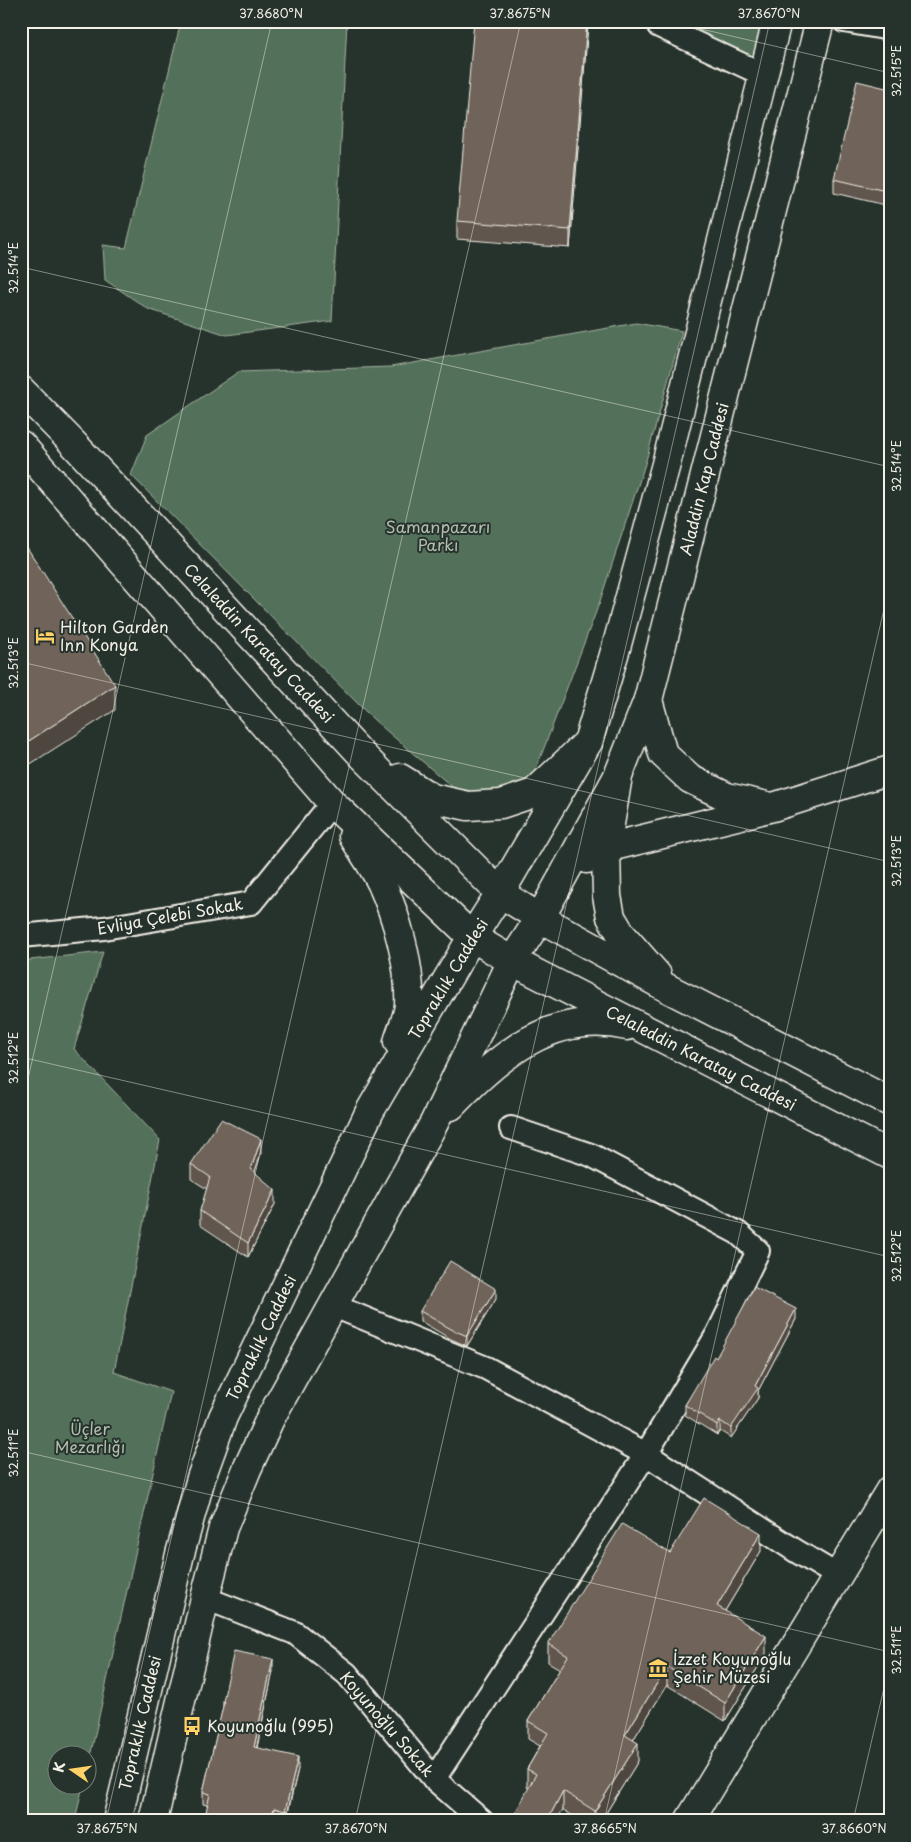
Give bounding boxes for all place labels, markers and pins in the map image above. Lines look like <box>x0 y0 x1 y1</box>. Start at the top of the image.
place label: Hilton Garden Inn Konya <box>60 614 169 656</box>
hotel icon: Hilton Garden Inn Konya <box>34 625 56 647</box>
place label: İzzet Koyunoğlu Şehir Müzesi <box>673 1646 791 1688</box>
museum icon: İzzet Koyunoğlu Şehir Müzesi <box>647 1657 669 1679</box>
place label: Koyunoğlu (995) <box>207 1713 334 1737</box>
bus stop icon: Koyunoğlu (995) <box>181 1715 203 1737</box>

